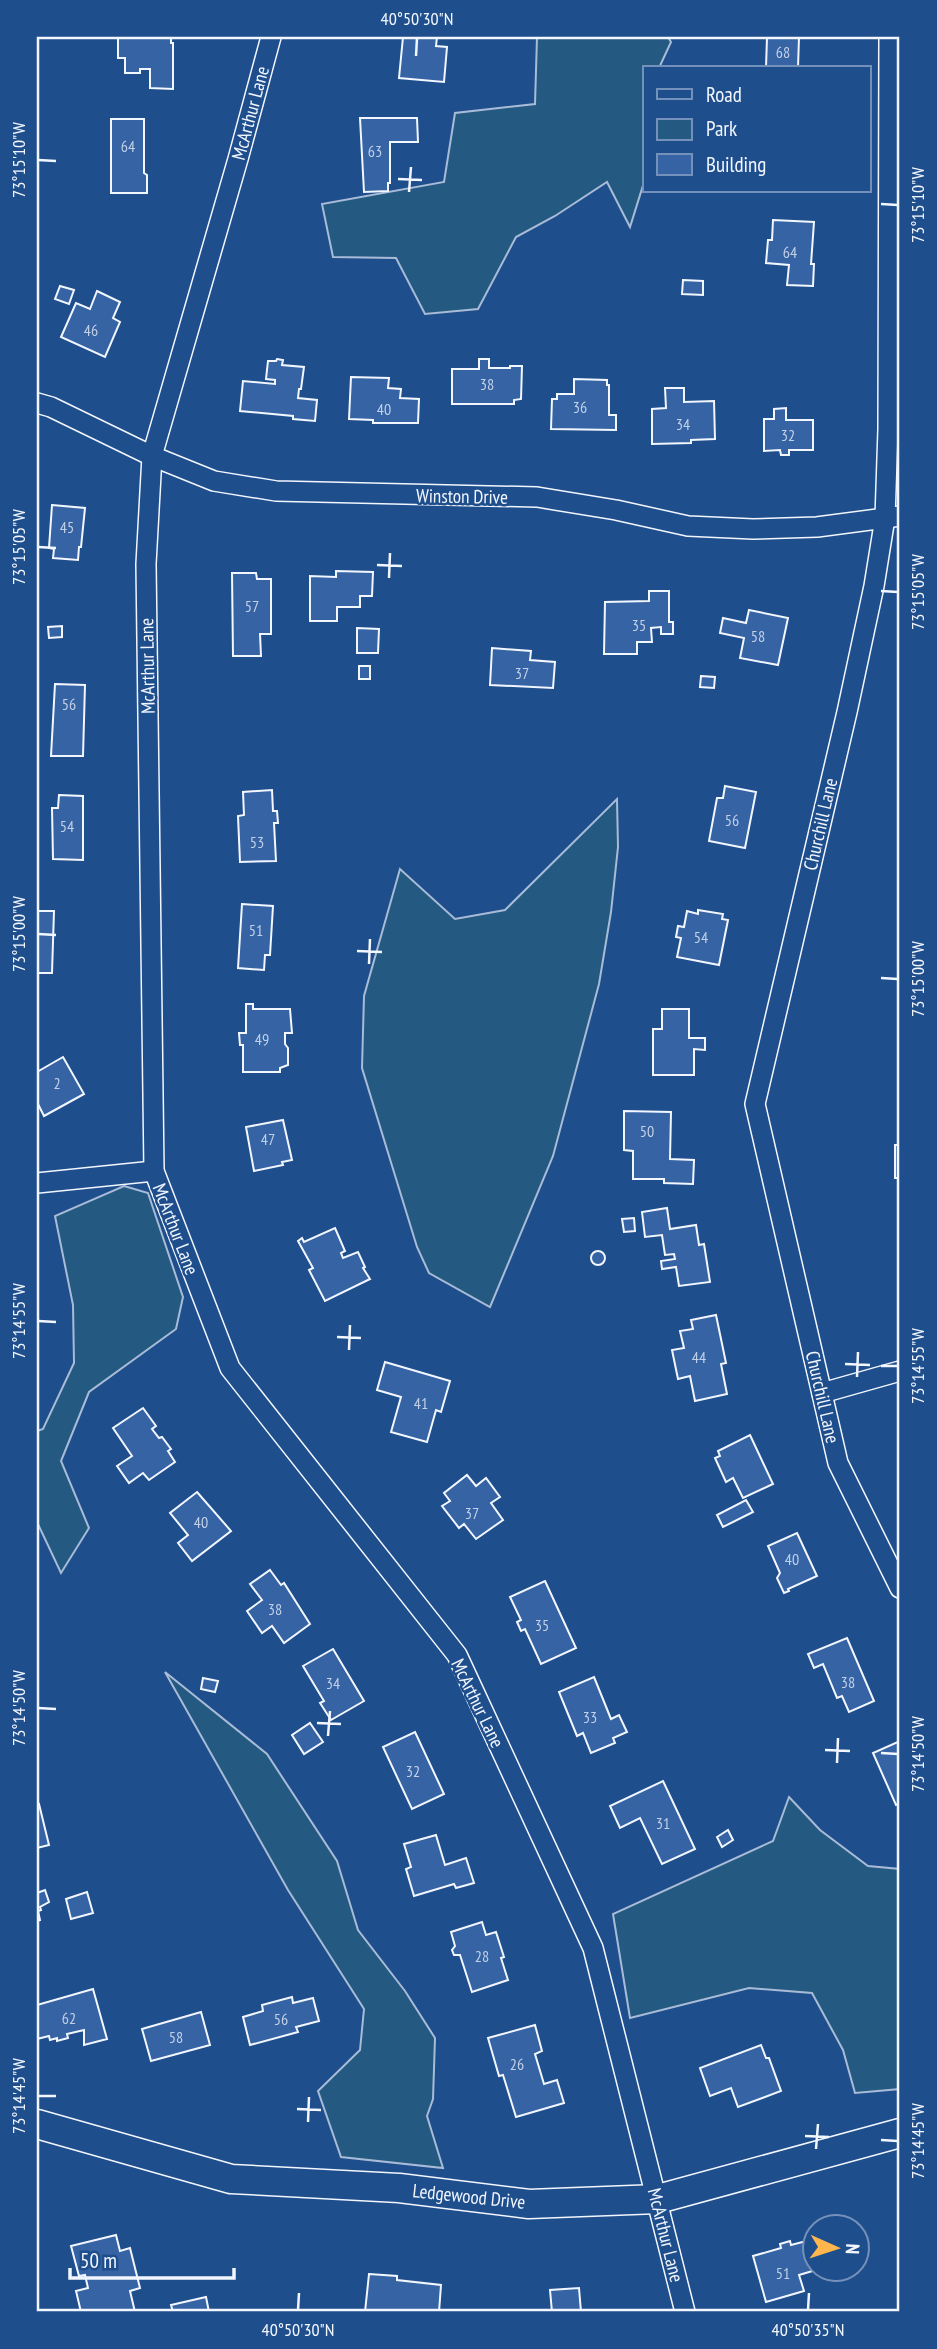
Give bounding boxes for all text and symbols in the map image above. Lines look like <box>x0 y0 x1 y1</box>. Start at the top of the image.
text: 40°50'30"N <box>381 7 453 30</box>
house number: 68 <box>776 42 790 62</box>
street label: McArthur Lane <box>226 63 274 162</box>
legend <box>643 66 870 192</box>
text: Road <box>706 81 742 108</box>
text: Park <box>706 115 737 142</box>
text: 73°15'10"W <box>7 122 30 198</box>
house number: 64 <box>121 136 135 156</box>
house number: 63 <box>368 141 382 161</box>
text: Building <box>706 151 766 178</box>
text: 73°15'10"W <box>906 167 929 243</box>
house number: 64 <box>783 242 797 262</box>
house number: 46 <box>84 320 98 340</box>
house number: 38 <box>480 374 494 394</box>
house number: 36 <box>573 397 587 417</box>
house number: 40 <box>377 399 391 419</box>
house number: 34 <box>676 414 690 434</box>
house number: 32 <box>781 425 795 445</box>
street label: Winston Drive <box>416 483 508 509</box>
text: 73°15'05"W <box>7 509 30 585</box>
house number: 45 <box>60 517 74 537</box>
text: 73°15'05"W <box>906 554 929 630</box>
house number: 57 <box>245 596 259 616</box>
house number: 35 <box>632 615 646 635</box>
street label: McArthur Lane <box>134 618 160 714</box>
house number: 58 <box>751 626 765 646</box>
house number: 37 <box>515 663 529 683</box>
house number: 56 <box>62 694 76 714</box>
street label: Churchill Lane <box>798 775 842 873</box>
house number: 56 <box>725 810 739 830</box>
house number: 54 <box>60 816 74 836</box>
house number: 53 <box>250 832 264 852</box>
text: 73°15'00"W <box>7 896 30 972</box>
house number: 51 <box>249 920 263 940</box>
house number: 54 <box>694 927 708 947</box>
text: 73°15'00"W <box>906 941 929 1017</box>
house number: 49 <box>255 1029 269 1049</box>
house number: 2 <box>53 1073 61 1093</box>
house number: 50 <box>640 1121 654 1141</box>
house number: 47 <box>261 1129 275 1149</box>
street label: McArthur Lane <box>148 1180 204 1278</box>
text: 73°14'55"W <box>7 1283 30 1359</box>
text: 73°14'55"W <box>906 1328 929 1404</box>
house number: 44 <box>692 1347 706 1367</box>
street label: Churchill Lane <box>801 1348 845 1446</box>
house number: 41 <box>414 1393 428 1413</box>
house number: 37 <box>465 1503 479 1523</box>
house number: 40 <box>194 1512 208 1532</box>
house number: 40 <box>785 1549 799 1569</box>
house number: 38 <box>268 1599 282 1619</box>
house number: 35 <box>535 1615 549 1635</box>
street label: McArthur Lane <box>446 1655 510 1752</box>
text: 73°14'50"W <box>7 1670 30 1746</box>
house number: 38 <box>841 1672 855 1692</box>
house number: 34 <box>326 1673 340 1693</box>
house number: 33 <box>583 1707 597 1727</box>
text: 73°14'50"W <box>906 1716 929 1792</box>
house number: 32 <box>406 1761 420 1781</box>
house number: 31 <box>656 1813 670 1833</box>
house number: 28 <box>475 1946 489 1966</box>
house number: 62 <box>62 2008 76 2028</box>
house number: 56 <box>274 2009 288 2029</box>
house number: 58 <box>169 2027 183 2047</box>
house number: 26 <box>510 2054 524 2074</box>
text: 73°14'45"W <box>7 2058 30 2134</box>
text: 73°14'45"W <box>906 2103 929 2179</box>
street label: Ledgewood Drive <box>411 2178 527 2214</box>
street label: McArthur Lane <box>643 2186 689 2285</box>
north arrow <box>800 2212 870 2282</box>
scale bar <box>70 2237 234 2281</box>
text: N <box>841 2243 865 2255</box>
text: 50 m <box>80 2247 117 2274</box>
house number: 51 <box>776 2263 790 2283</box>
text: 40°50'30"N <box>262 2318 334 2341</box>
text: 40°50'35"N <box>772 2318 844 2341</box>

